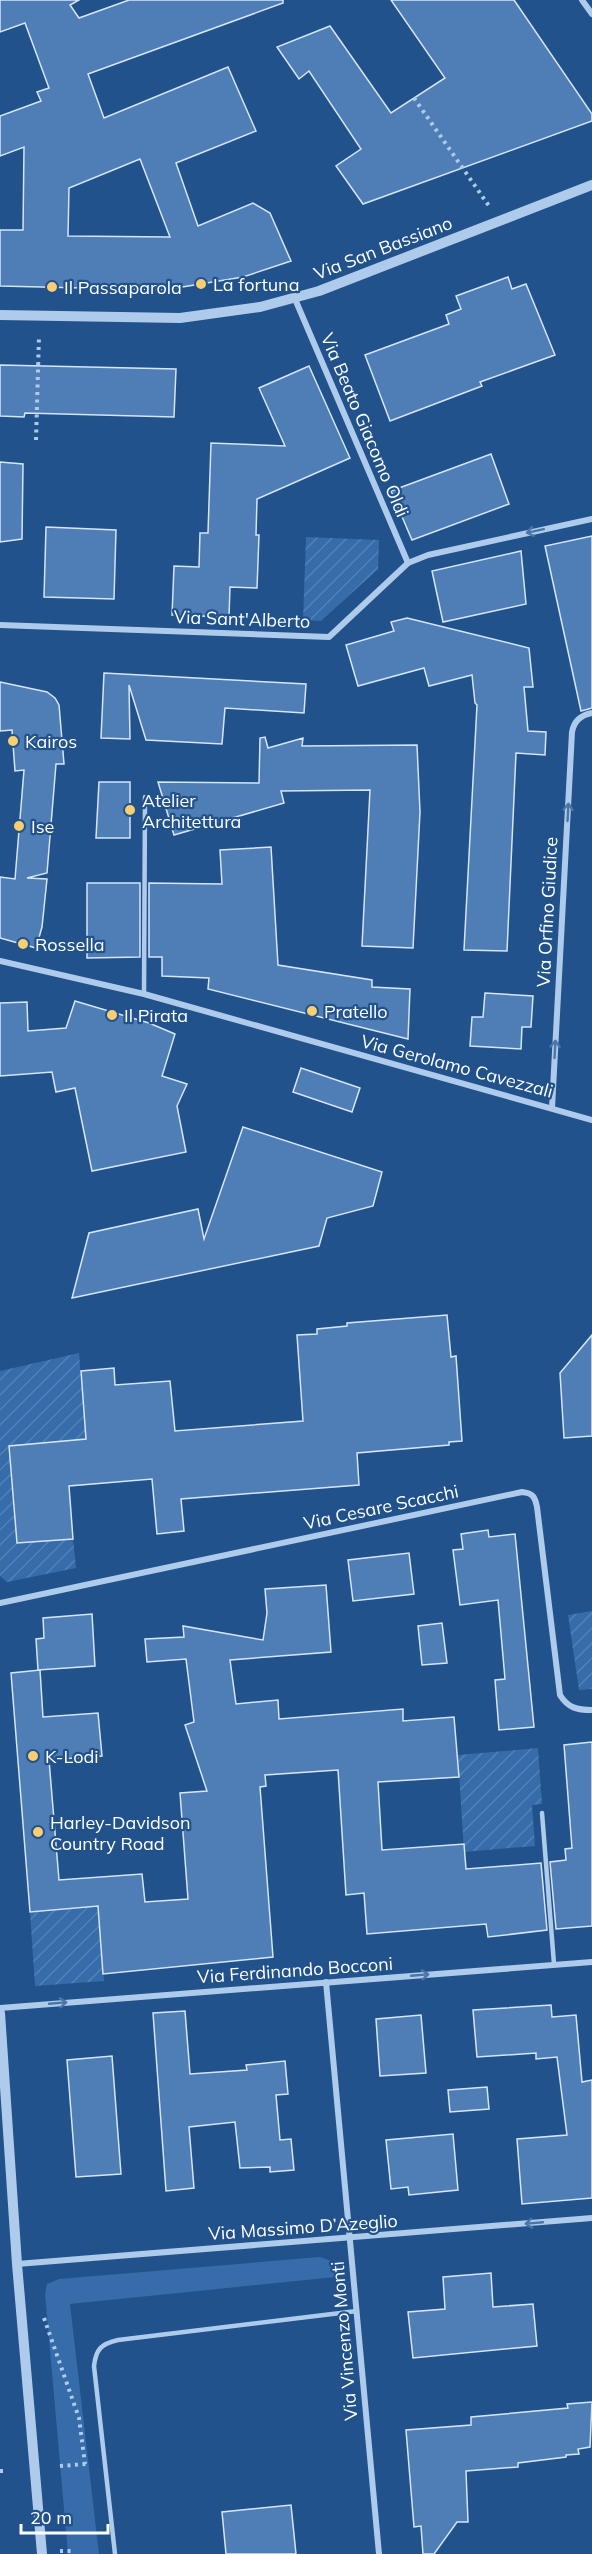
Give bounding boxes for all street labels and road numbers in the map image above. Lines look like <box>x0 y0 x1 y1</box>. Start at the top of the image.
street label: Via San Bassiano <box>311 211 455 285</box>
street label: Via Beato Giacomo Oldi <box>316 330 414 520</box>
street label: Via Sant'Alberto <box>173 605 311 633</box>
street label: Via Orfino Giudice <box>532 836 562 988</box>
street label: Via Gerolamo Cavezzali <box>359 1029 555 1103</box>
street label: Via Cesare Scacchi <box>301 1479 461 1535</box>
street label: Via Ferdinando Bocconi <box>196 1952 394 1988</box>
street label: Via Massimo D’Azeglio <box>208 2209 398 2245</box>
street label: Via Vincenzo Monti <box>326 2260 362 2422</box>

